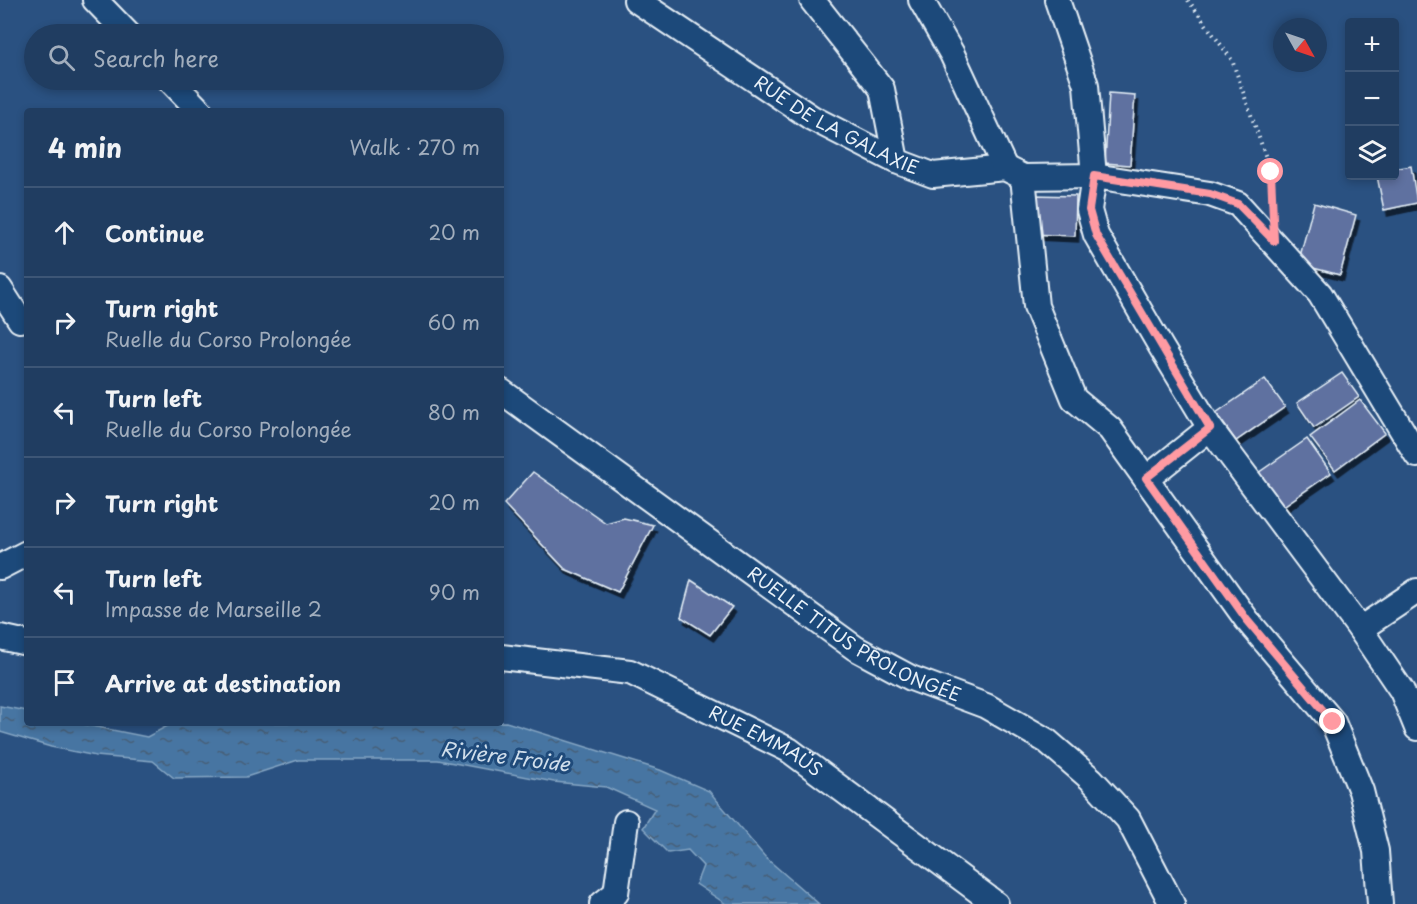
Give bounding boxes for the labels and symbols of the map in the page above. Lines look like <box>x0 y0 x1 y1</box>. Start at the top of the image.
north arrow <box>1273 18 1327 72</box>
street label: RUE DE LA GALAXIE <box>749 68 923 180</box>
route start <box>1257 158 1283 184</box>
street label: RUELLE TITUS PROLONGÉE <box>742 559 965 708</box>
street label: RUE EMMAÜS <box>705 698 828 782</box>
route end <box>1319 708 1345 734</box>
water label: Rivière Froide <box>439 733 573 779</box>

